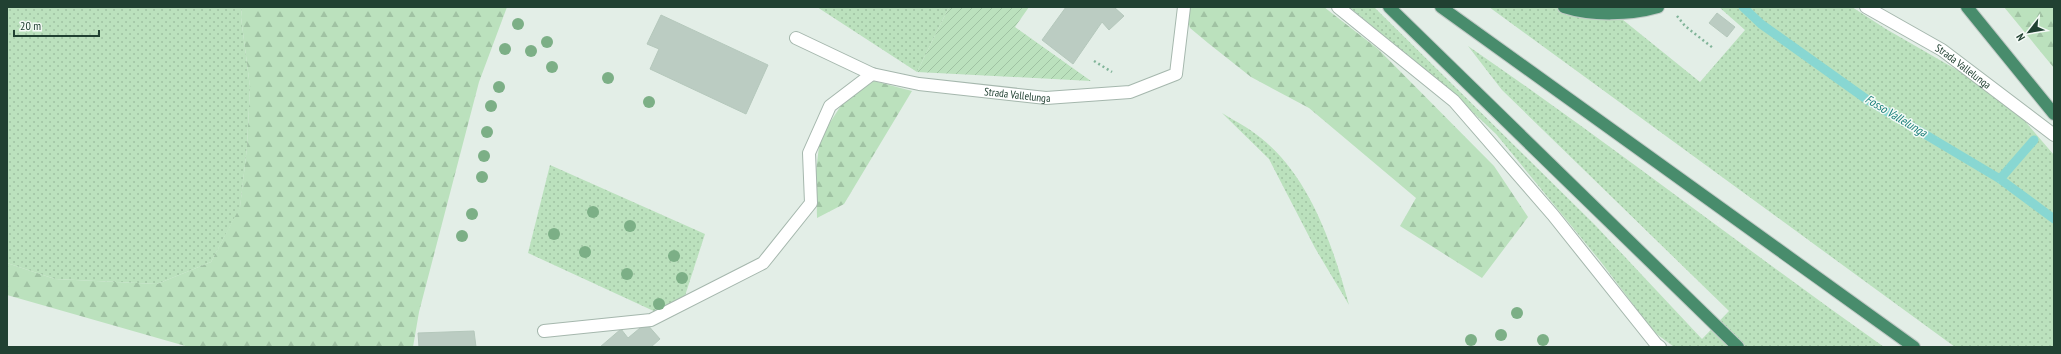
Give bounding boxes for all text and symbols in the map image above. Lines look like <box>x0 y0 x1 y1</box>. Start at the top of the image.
scale bar <box>14 12 99 38</box>
north arrow <box>2009 12 2049 52</box>
text: 20 m <box>20 18 41 33</box>
text: N <box>2013 31 2028 43</box>
street label: Strada Vallelunga <box>1933 41 1994 92</box>
street label: Strada Vallelunga <box>983 84 1051 105</box>
water label: Fosso Vallelunga <box>1863 91 1931 140</box>

